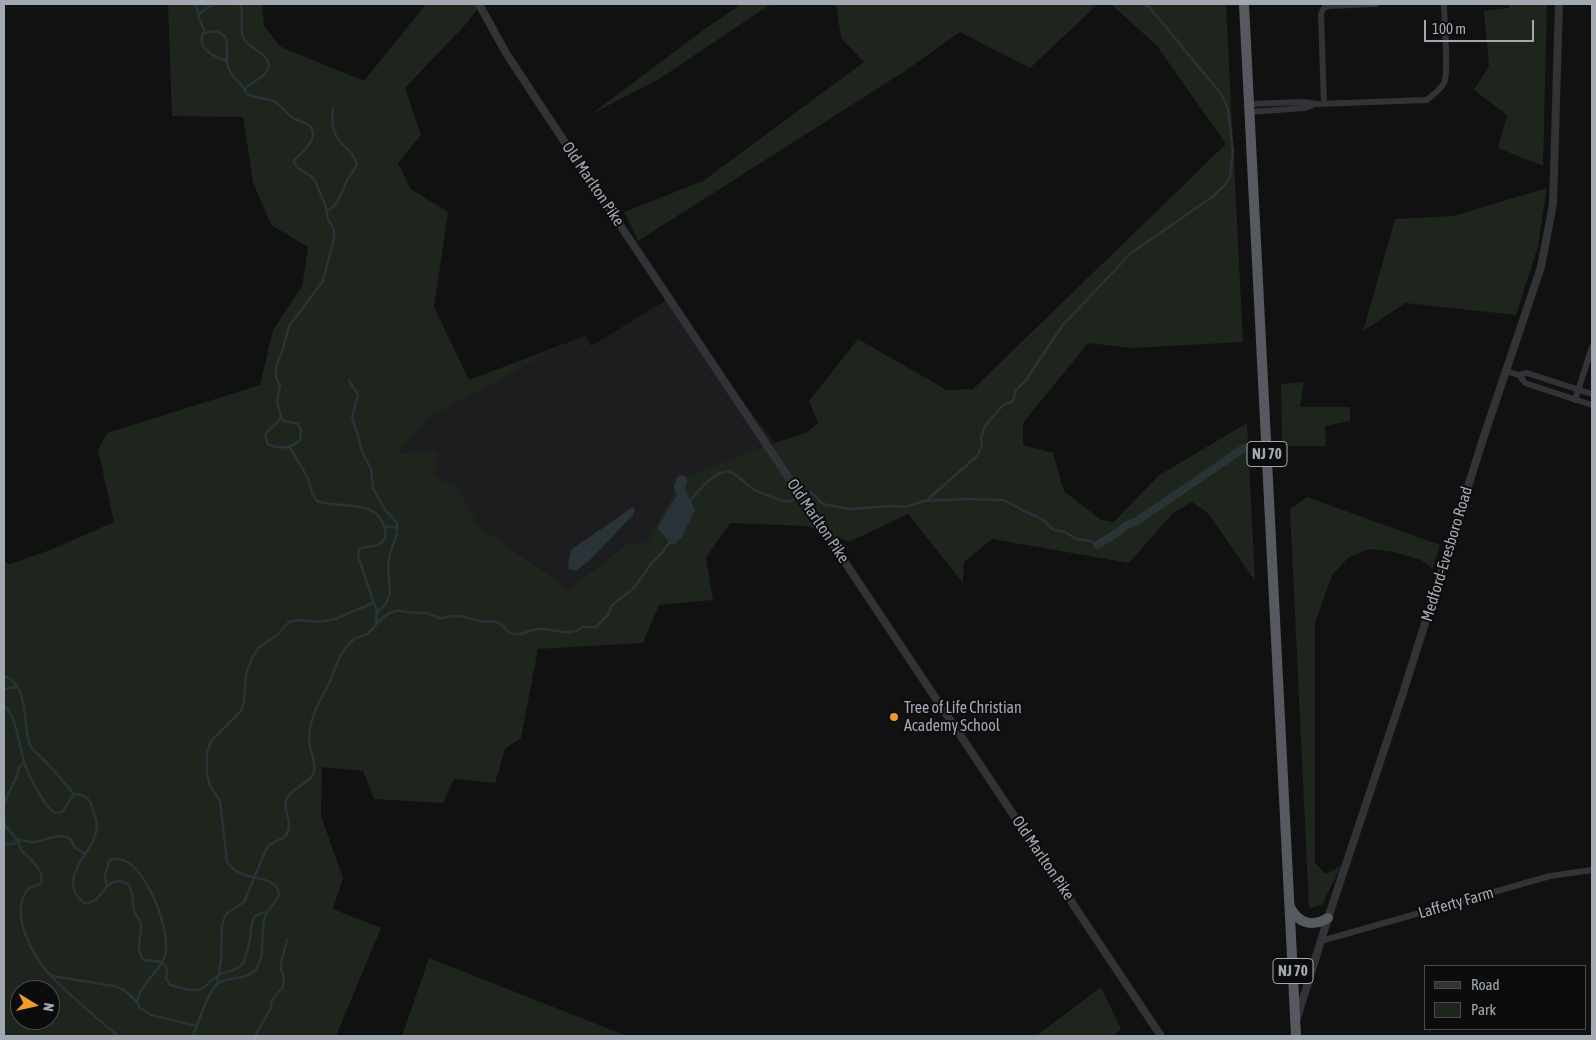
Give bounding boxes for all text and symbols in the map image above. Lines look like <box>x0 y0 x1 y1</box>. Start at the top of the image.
scale bar <box>1426 10 1536 42</box>
text: 100 m <box>1432 20 1466 37</box>
street label: Old Marlton Pike <box>558 138 628 230</box>
road number: NJ 70 <box>1247 442 1287 466</box>
street label: Old Marlton Pike <box>783 475 853 567</box>
street label: Medford-Evesboro Road <box>1417 484 1477 624</box>
place label: Tree of Life Christian Academy School <box>904 698 1022 736</box>
marker: Tree of Life Christian Academy School <box>888 711 900 723</box>
street label: Old Marlton Pike <box>1008 812 1078 904</box>
street label: Lafferty Farm <box>1416 883 1496 923</box>
road number: NJ 70 <box>1273 958 1313 984</box>
legend <box>1424 965 1586 1030</box>
text: Road <box>1471 976 1500 993</box>
north arrow <box>10 980 60 1030</box>
text: Park <box>1471 1001 1496 1018</box>
text: N <box>40 1002 57 1013</box>

